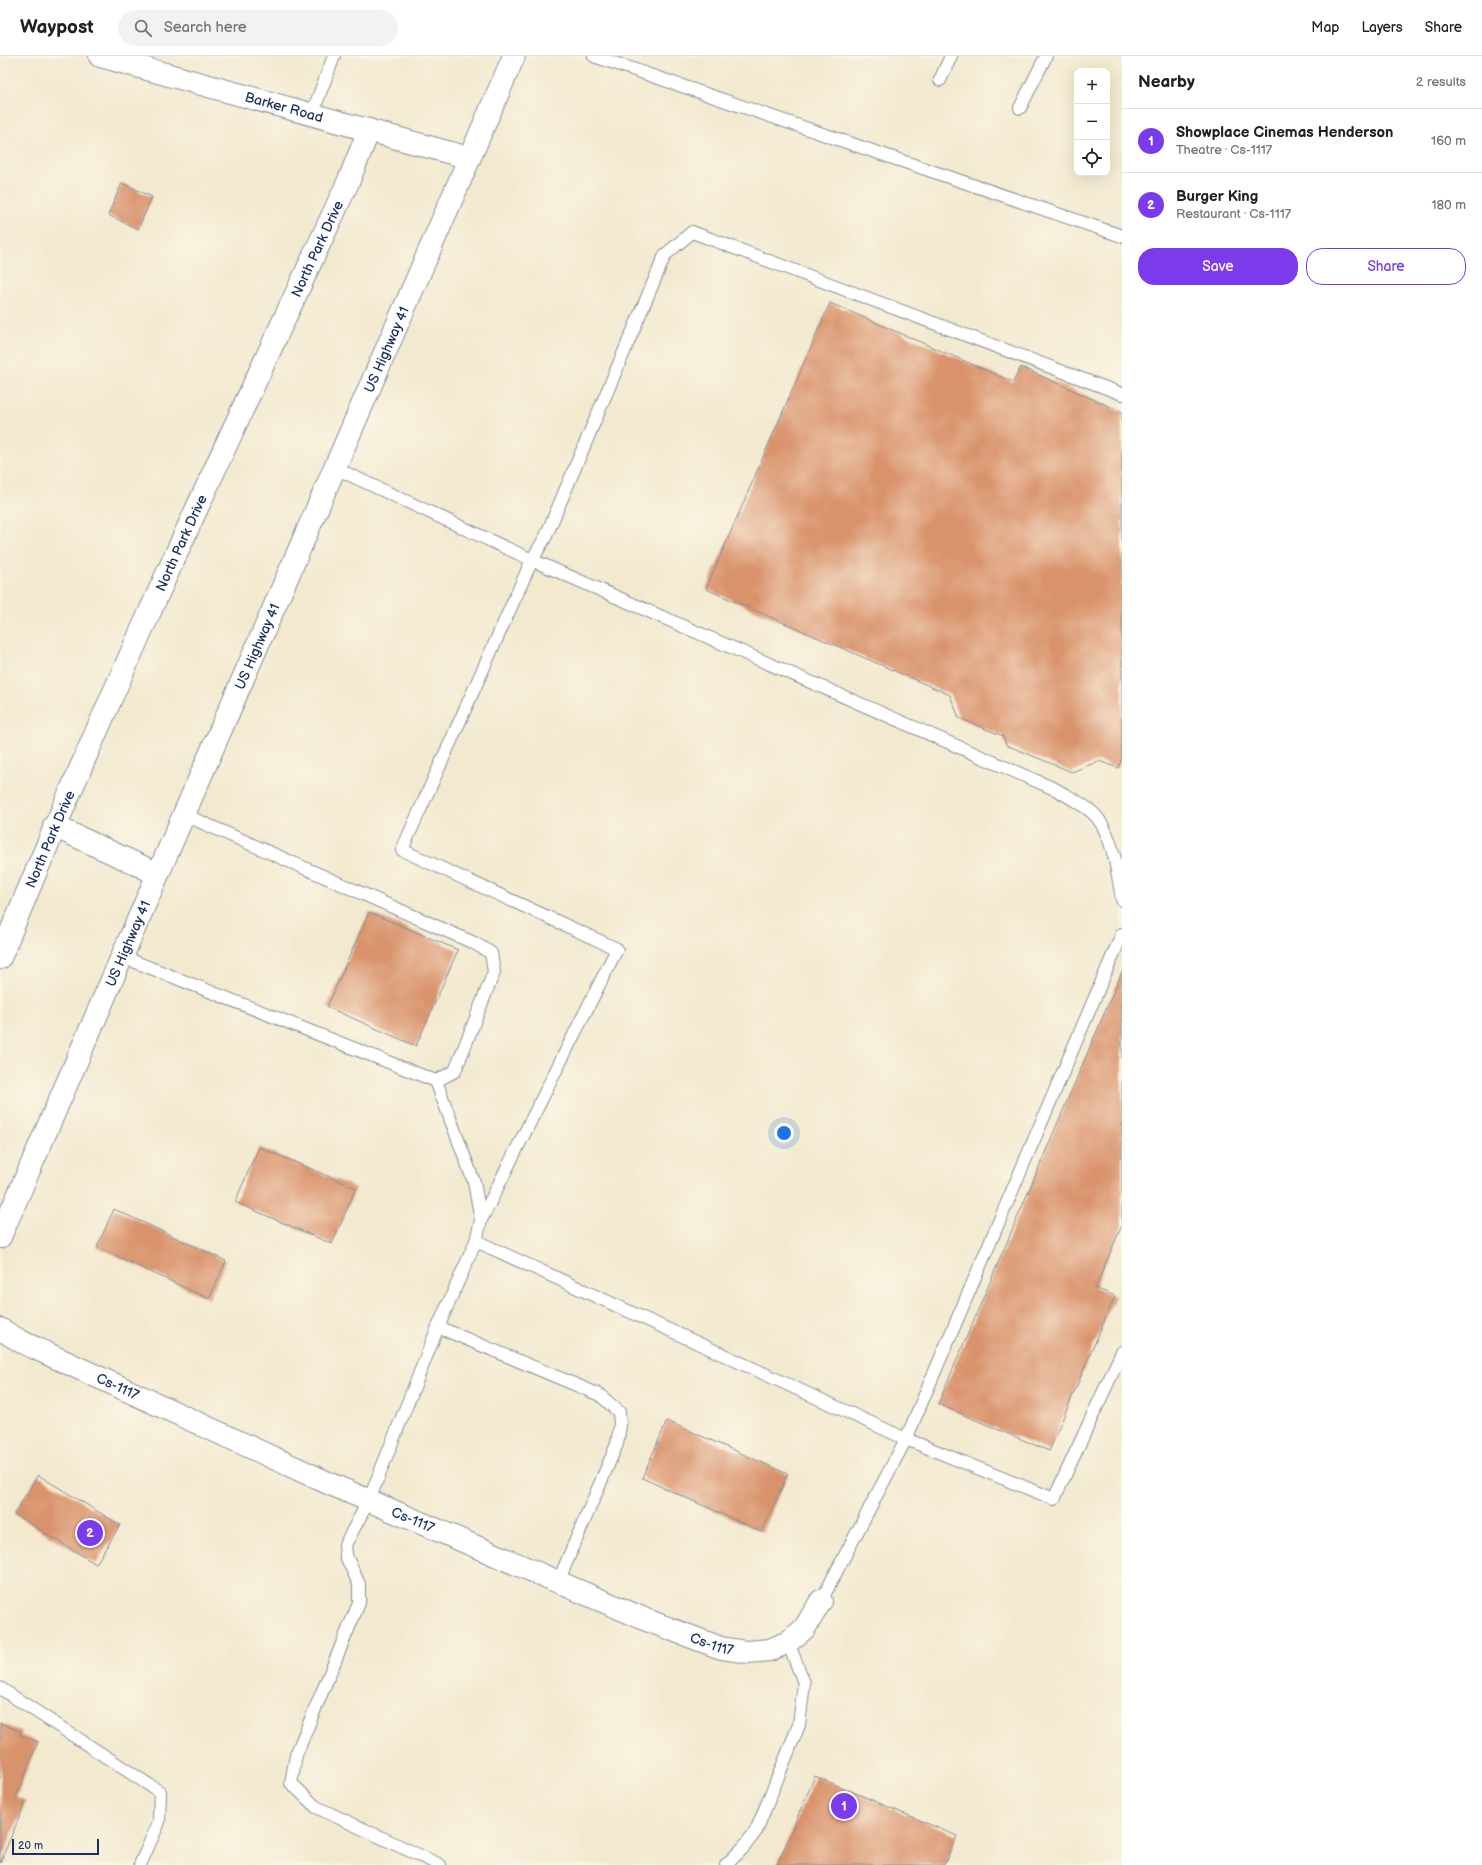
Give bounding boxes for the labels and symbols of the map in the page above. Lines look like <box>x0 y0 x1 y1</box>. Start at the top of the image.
street label: Barker Road <box>243 88 325 126</box>
street label: North Park Drive <box>288 198 347 300</box>
street label: US Highway 41 <box>361 304 413 395</box>
street label: North Park Drive <box>152 492 211 594</box>
street label: US Highway 41 <box>231 601 284 692</box>
street label: North Park Drive <box>22 788 79 891</box>
street label: US Highway 41 <box>102 898 154 989</box>
your location <box>774 1123 794 1143</box>
street label: Cs-1117 <box>93 1369 142 1404</box>
street label: Cs-1117 <box>389 1503 437 1537</box>
pin: 2 <box>77 1518 103 1548</box>
street label: Cs-1117 <box>688 1629 735 1659</box>
pin: 1 <box>831 1791 857 1821</box>
scale bar <box>12 1837 99 1856</box>

